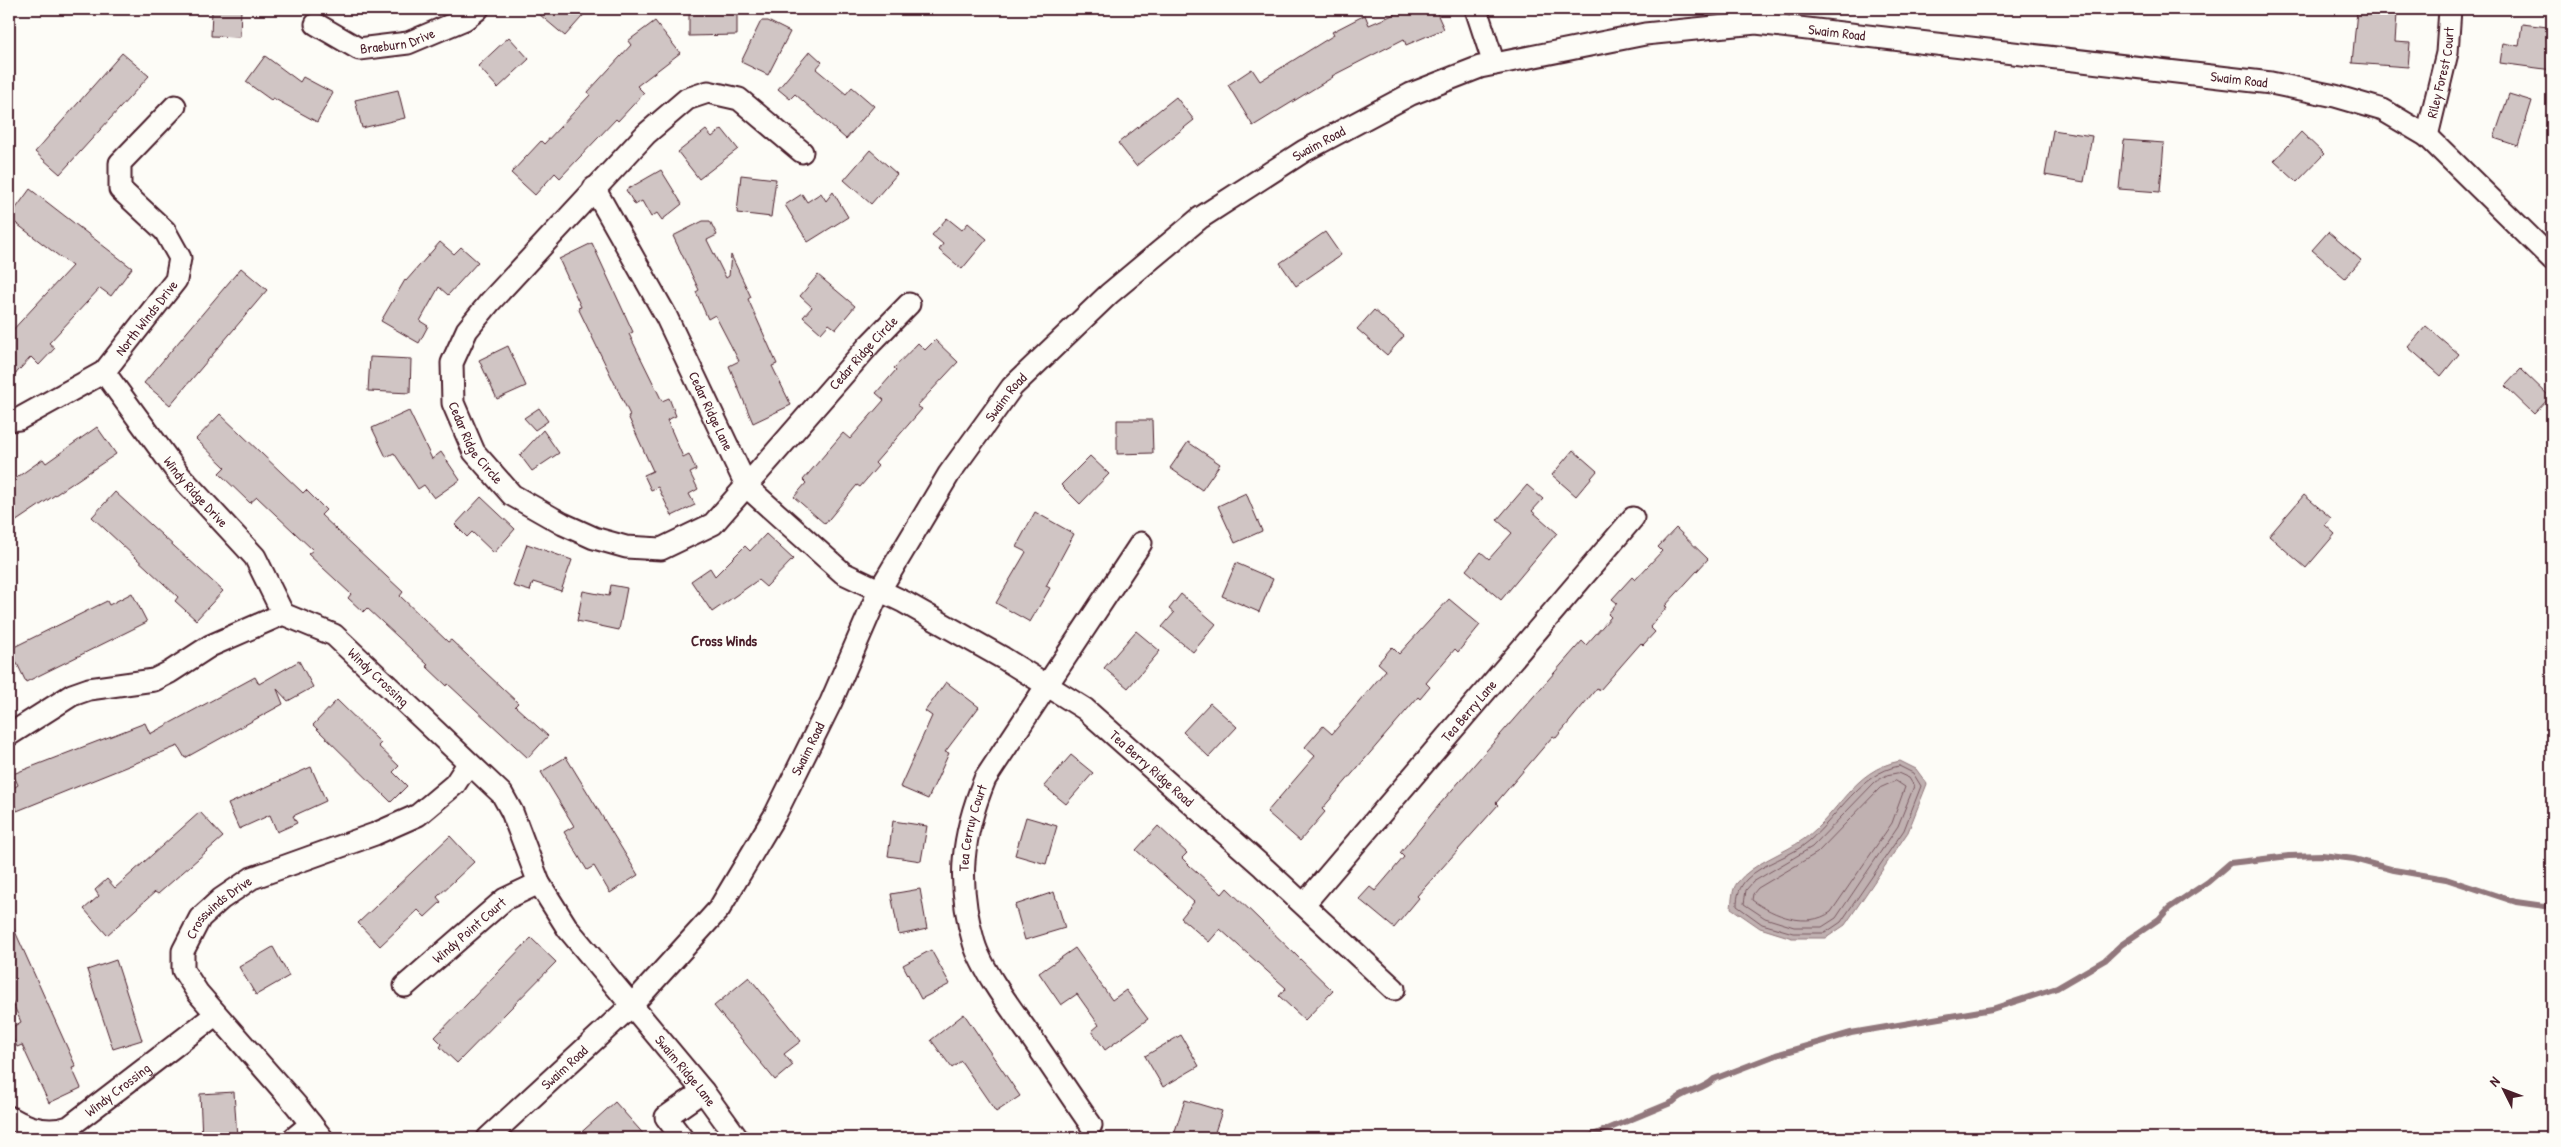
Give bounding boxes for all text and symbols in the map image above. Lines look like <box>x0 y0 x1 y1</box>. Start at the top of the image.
street label: Swaim Road <box>1807 19 1867 45</box>
street label: Braeburn Drive <box>359 23 438 58</box>
street label: Riley Forest Court <box>2422 26 2458 120</box>
street label: Swaim Road <box>2210 66 2269 92</box>
street label: Swaim Road <box>1288 121 1349 165</box>
street label: North Winds Drive <box>110 275 182 359</box>
street label: Cedar Ridge Circle <box>824 311 902 394</box>
street label: Cedar Ridge Lane <box>685 368 739 454</box>
street label: Swaim Road <box>980 368 1031 425</box>
street label: Cedar Ridge Circle <box>444 398 508 488</box>
street label: Windy Ridge Drive <box>160 452 233 531</box>
district label: Cross Winds <box>691 630 757 651</box>
street label: Windy Crossing <box>344 643 414 711</box>
street label: Tea Berry Lane <box>1436 675 1501 746</box>
street label: Swaim Road <box>786 718 829 778</box>
street label: Tea Berry Ridge Road <box>1106 725 1199 811</box>
street label: Tea Cerruy Court <box>954 781 991 872</box>
street label: Crosswinds Drive <box>181 871 256 942</box>
street label: Windy Point Court <box>428 892 510 967</box>
street label: Swaim Ridge Lane <box>651 1031 721 1110</box>
street label: Swaim Road <box>537 1040 592 1094</box>
street label: Windy Crossing <box>81 1058 155 1121</box>
north arrow <box>2478 1064 2528 1114</box>
text: N <box>2484 1071 2504 1090</box>

